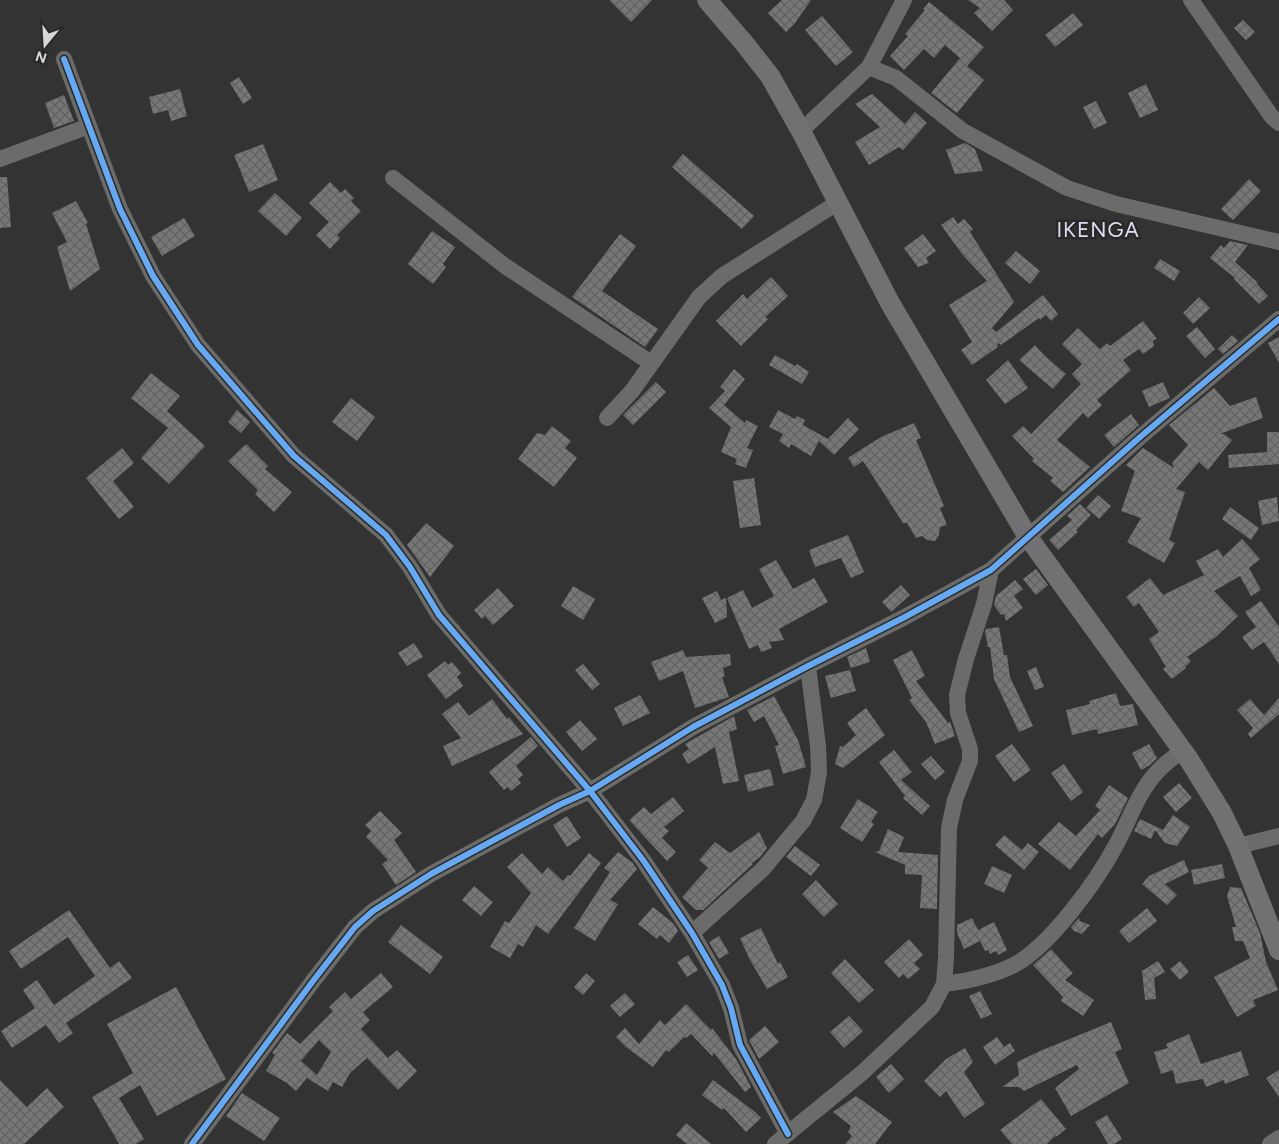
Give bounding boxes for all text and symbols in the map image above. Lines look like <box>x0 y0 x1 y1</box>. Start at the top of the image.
north arrow <box>20 20 70 70</box>
text: N <box>33 47 49 67</box>
district label: IKENGA <box>1056 217 1140 242</box>

